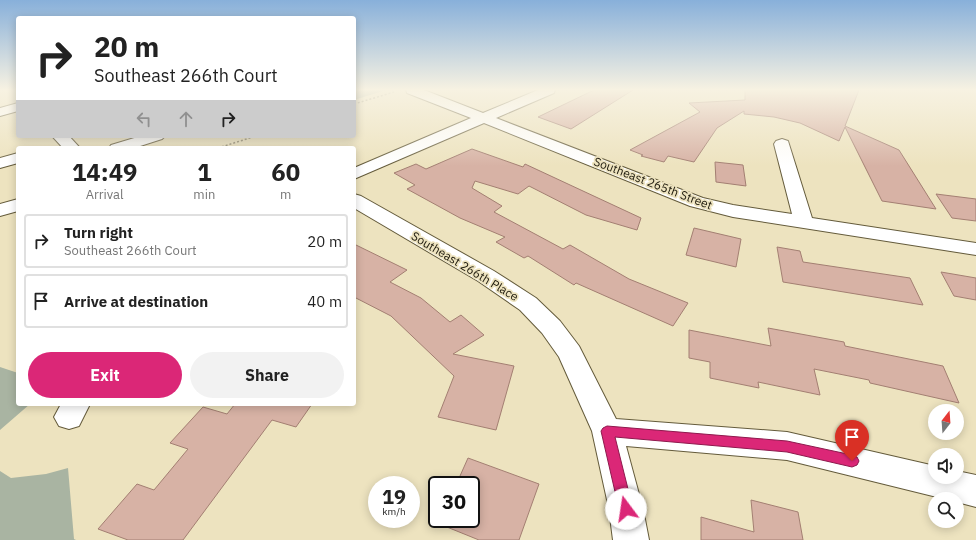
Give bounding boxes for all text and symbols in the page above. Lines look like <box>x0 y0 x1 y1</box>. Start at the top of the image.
text: 20 m <box>94 28 159 65</box>
icon: right <box>28 32 80 84</box>
text: Southeast 266th Court <box>94 64 278 87</box>
icon: left <box>133 108 155 130</box>
icon: ahead <box>175 108 197 130</box>
icon: right <box>217 108 239 130</box>
street label: Southeast 265th Street <box>592 153 714 213</box>
text: 14:49 <box>72 156 137 188</box>
text: 1 <box>197 156 212 188</box>
text: 60 <box>271 156 300 188</box>
text: Arrival <box>86 186 124 203</box>
text: min <box>193 186 215 203</box>
text: m <box>280 186 291 203</box>
text: Turn right <box>64 223 133 242</box>
street label: Southeast 266th Place <box>409 228 522 304</box>
icon: right <box>30 230 52 252</box>
text: 20 m <box>307 232 342 251</box>
text: Southeast 266th Court <box>64 242 197 259</box>
icon: arrive <box>30 290 52 312</box>
text: Arrive at destination <box>64 292 208 311</box>
text: 40 m <box>307 292 342 311</box>
button: Exit <box>28 352 182 398</box>
button: Share <box>190 352 344 398</box>
north arrow <box>928 404 964 440</box>
map controls <box>928 404 964 528</box>
pin <box>835 420 869 461</box>
icon: arrive <box>841 426 863 448</box>
button: sound <box>928 448 964 484</box>
speed limit sign: 30 <box>428 476 480 528</box>
text: 19 <box>382 483 406 510</box>
position arrow <box>605 488 647 530</box>
button: search <box>928 492 964 528</box>
text: km/h <box>382 505 406 518</box>

